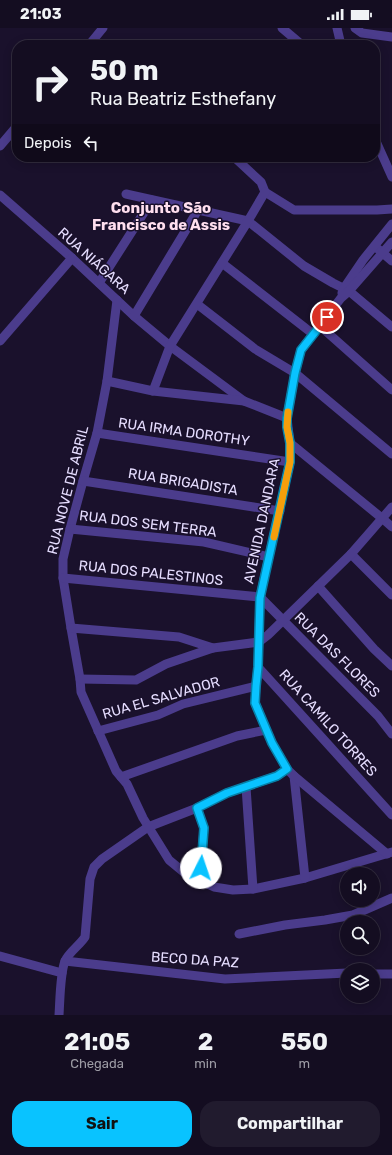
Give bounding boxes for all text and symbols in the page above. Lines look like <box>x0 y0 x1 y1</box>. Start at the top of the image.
text: 21:03 <box>20 5 62 23</box>
text: 50 m <box>90 54 159 87</box>
icon: right <box>24 56 76 108</box>
text: Rua Beatriz Esthefany <box>90 88 276 110</box>
icon: left <box>80 132 102 154</box>
text: Depois <box>24 134 72 152</box>
district label: Conjunto São Francisco de Assis <box>92 199 230 234</box>
street label: RUA NIÁGARA <box>54 223 135 298</box>
pin <box>310 300 344 334</box>
icon: arrive <box>316 306 338 328</box>
street label: RUA IRMA DOROTHY <box>117 414 251 450</box>
street label: RUA NOVE DE ABRIL <box>44 424 92 556</box>
street label: AVENIDA DANDARA <box>240 456 284 585</box>
street label: RUA BRIGADISTA <box>127 465 240 499</box>
street label: RUA DOS SEM TERRA <box>78 507 218 541</box>
street label: RUA DOS PALESTINOS <box>78 557 224 589</box>
street label: RUA DAS FLORES <box>291 609 383 701</box>
street label: RUA CAMILO TORRES <box>276 666 381 780</box>
street label: RUA EL SALVADOR <box>100 673 222 723</box>
position arrow <box>180 847 222 889</box>
map controls <box>340 867 380 1003</box>
button: sound <box>340 867 380 907</box>
button: search <box>340 915 380 955</box>
street label: BECO DA PAZ <box>150 948 240 972</box>
button: layers <box>340 963 380 1003</box>
text: 21:05 <box>64 1028 130 1056</box>
text: 2 <box>198 1028 213 1056</box>
text: 550 <box>281 1028 328 1056</box>
text: Chegada <box>70 1056 124 1071</box>
text: min <box>194 1056 217 1071</box>
text: m <box>299 1056 310 1071</box>
button: Sair <box>12 1101 192 1147</box>
button: Compartilhar <box>200 1101 380 1147</box>

